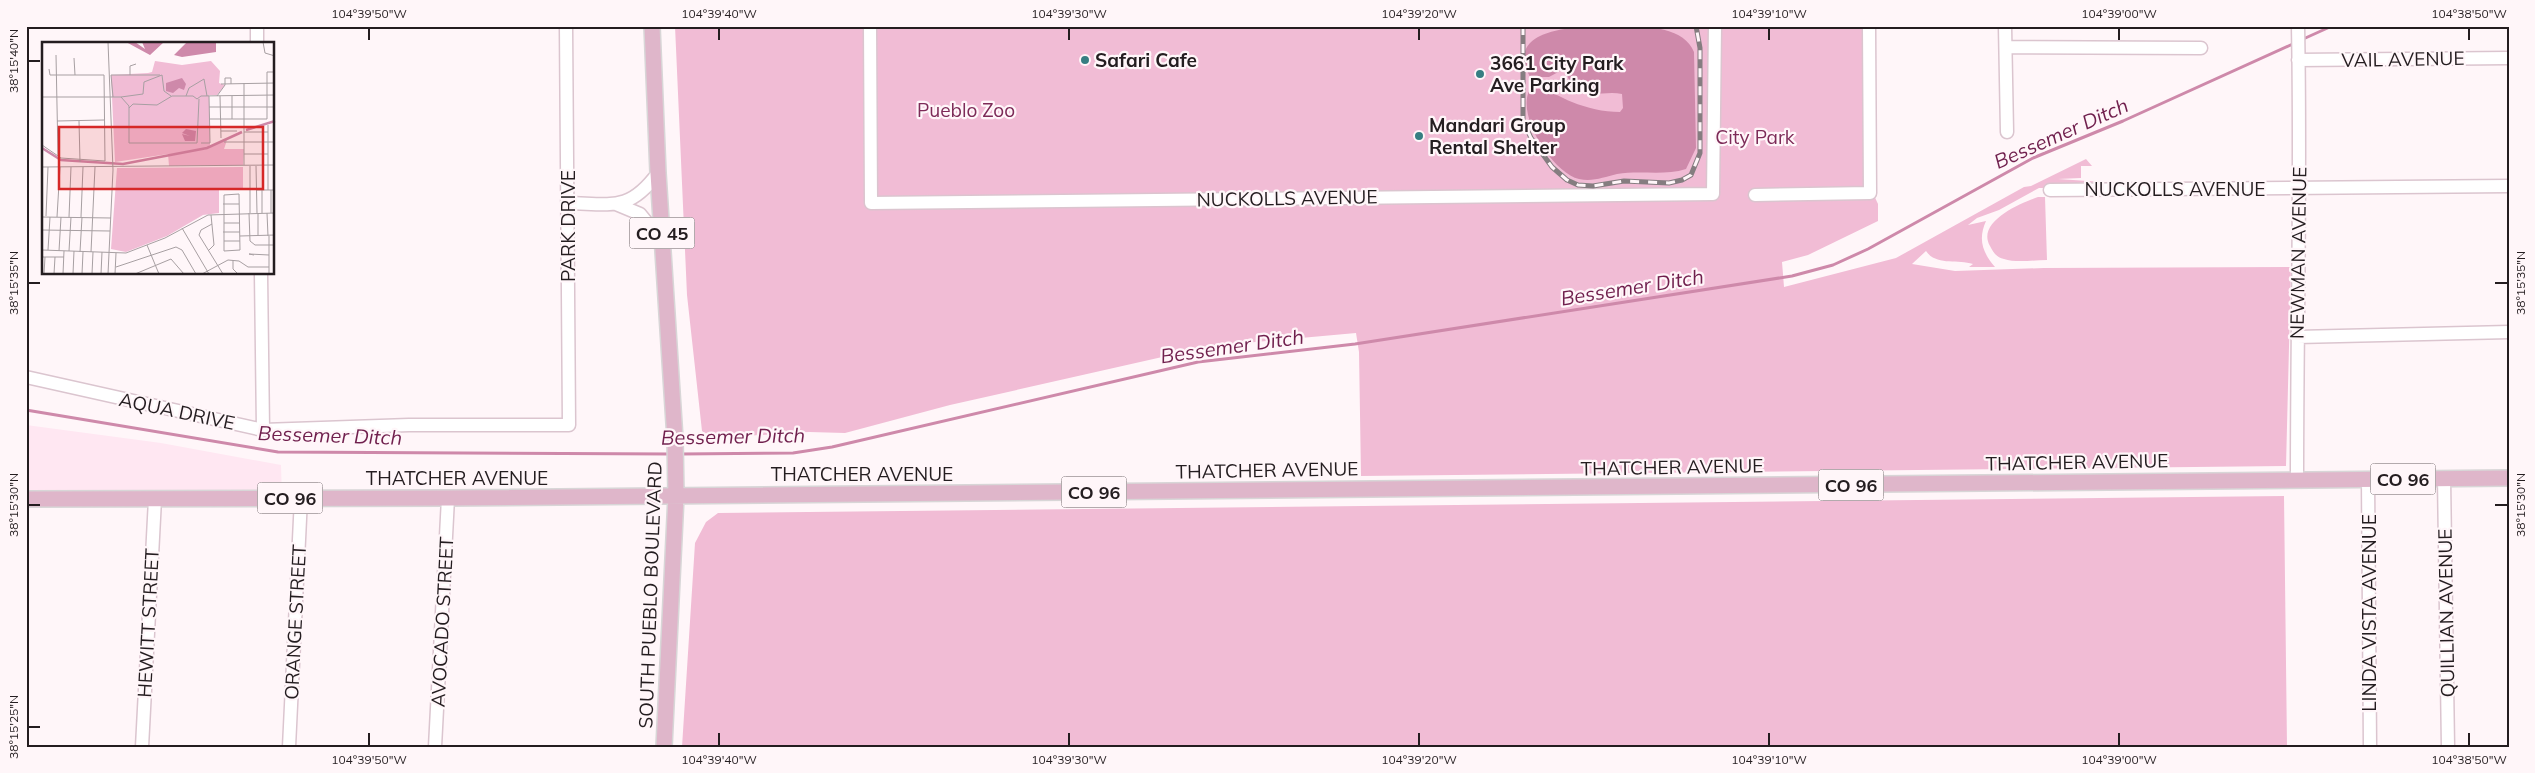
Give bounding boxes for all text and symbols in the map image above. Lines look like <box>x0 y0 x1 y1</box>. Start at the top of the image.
text: 104°39'50"W <box>331 6 407 21</box>
text: 104°39'40"W <box>681 6 757 21</box>
text: 104°39'30"W <box>1031 6 1107 21</box>
text: 104°39'20"W <box>1381 6 1457 21</box>
text: 104°39'10"W <box>1731 6 1807 21</box>
text: 104°39'00"W <box>2081 6 2157 21</box>
text: 104°38'50"W <box>2431 6 2507 21</box>
text: 38°15'40"N <box>6 29 21 93</box>
inset map <box>42 42 275 275</box>
street label: VAIL AVENUE <box>2341 46 2465 72</box>
place label: Safari Cafe <box>1095 48 1197 72</box>
place label: 3661 City Park Ave Parking <box>1490 51 1624 97</box>
marker: Safari Cafe <box>1079 54 1091 66</box>
marker: 3661 City Park Ave Parking <box>1474 68 1486 80</box>
water label: Bessemer Ditch <box>1990 92 2132 174</box>
park label: Pueblo Zoo <box>917 98 1015 122</box>
place label: Mandari Group Rental Shelter <box>1429 113 1566 159</box>
park label: City Park <box>1715 125 1795 149</box>
marker: Mandari Group Rental Shelter <box>1413 130 1425 142</box>
street label: NEWMAN AVENUE <box>2284 167 2312 339</box>
street label: PARK DRIVE <box>556 170 580 282</box>
street label: NUCKOLLS AVENUE <box>2085 177 2266 201</box>
street label: NUCKOLLS AVENUE <box>1196 184 1378 212</box>
road number: CO 45 <box>630 218 694 248</box>
text: 38°15'35"N <box>6 251 21 315</box>
text: 38°15'35"N <box>2513 251 2528 315</box>
water label: Bessemer Ditch <box>1559 263 1705 311</box>
water label: Bessemer Ditch <box>1159 324 1305 368</box>
street label: AQUA DRIVE <box>117 387 237 435</box>
water label: Bessemer Ditch <box>257 420 403 450</box>
water label: Bessemer Ditch <box>661 422 805 450</box>
street label: THATCHER AVENUE <box>1985 448 2169 476</box>
street label: THATCHER AVENUE <box>1580 453 1764 481</box>
street label: THATCHER AVENUE <box>1175 456 1359 484</box>
street label: SOUTH PUEBLO BOULEVARD <box>633 461 667 729</box>
street label: THATCHER AVENUE <box>771 462 953 486</box>
road number: CO 96 <box>2370 464 2436 494</box>
street label: THATCHER AVENUE <box>366 466 548 490</box>
road number: CO 96 <box>1818 470 1884 500</box>
text: 38°15'30"N <box>6 473 21 537</box>
text: 38°15'30"N <box>2513 473 2528 537</box>
road number: CO 96 <box>1062 477 1126 508</box>
road number: CO 96 <box>258 482 322 514</box>
street label: LINDA VISTA AVENUE <box>2357 514 2381 712</box>
street label: QUILLIAN AVENUE <box>2433 528 2459 698</box>
street label: AVOCADO STREET <box>426 536 458 708</box>
street label: ORANGE STREET <box>279 543 311 700</box>
street label: HEWITT STREET <box>132 547 164 698</box>
text: 38°15'25"N <box>6 695 21 759</box>
text: 104°39'50"W <box>331 752 407 767</box>
text: 104°39'40"W <box>681 752 757 767</box>
text: 104°39'30"W <box>1031 752 1107 767</box>
text: 104°39'20"W <box>1381 752 1457 767</box>
text: 104°39'10"W <box>1731 752 1807 767</box>
text: 104°39'00"W <box>2081 752 2157 767</box>
text: 104°38'50"W <box>2431 752 2507 767</box>

